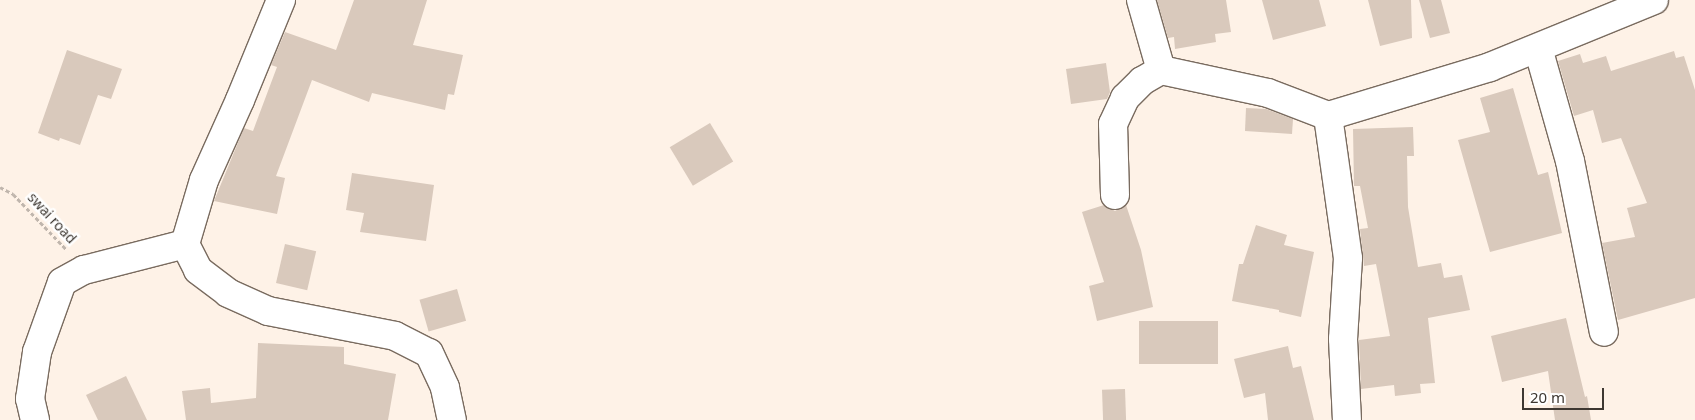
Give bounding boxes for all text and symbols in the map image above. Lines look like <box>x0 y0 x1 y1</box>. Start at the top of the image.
street label: swai road <box>24 189 80 247</box>
scale bar <box>1525 378 1608 410</box>
text: 20 m <box>1530 387 1565 407</box>

